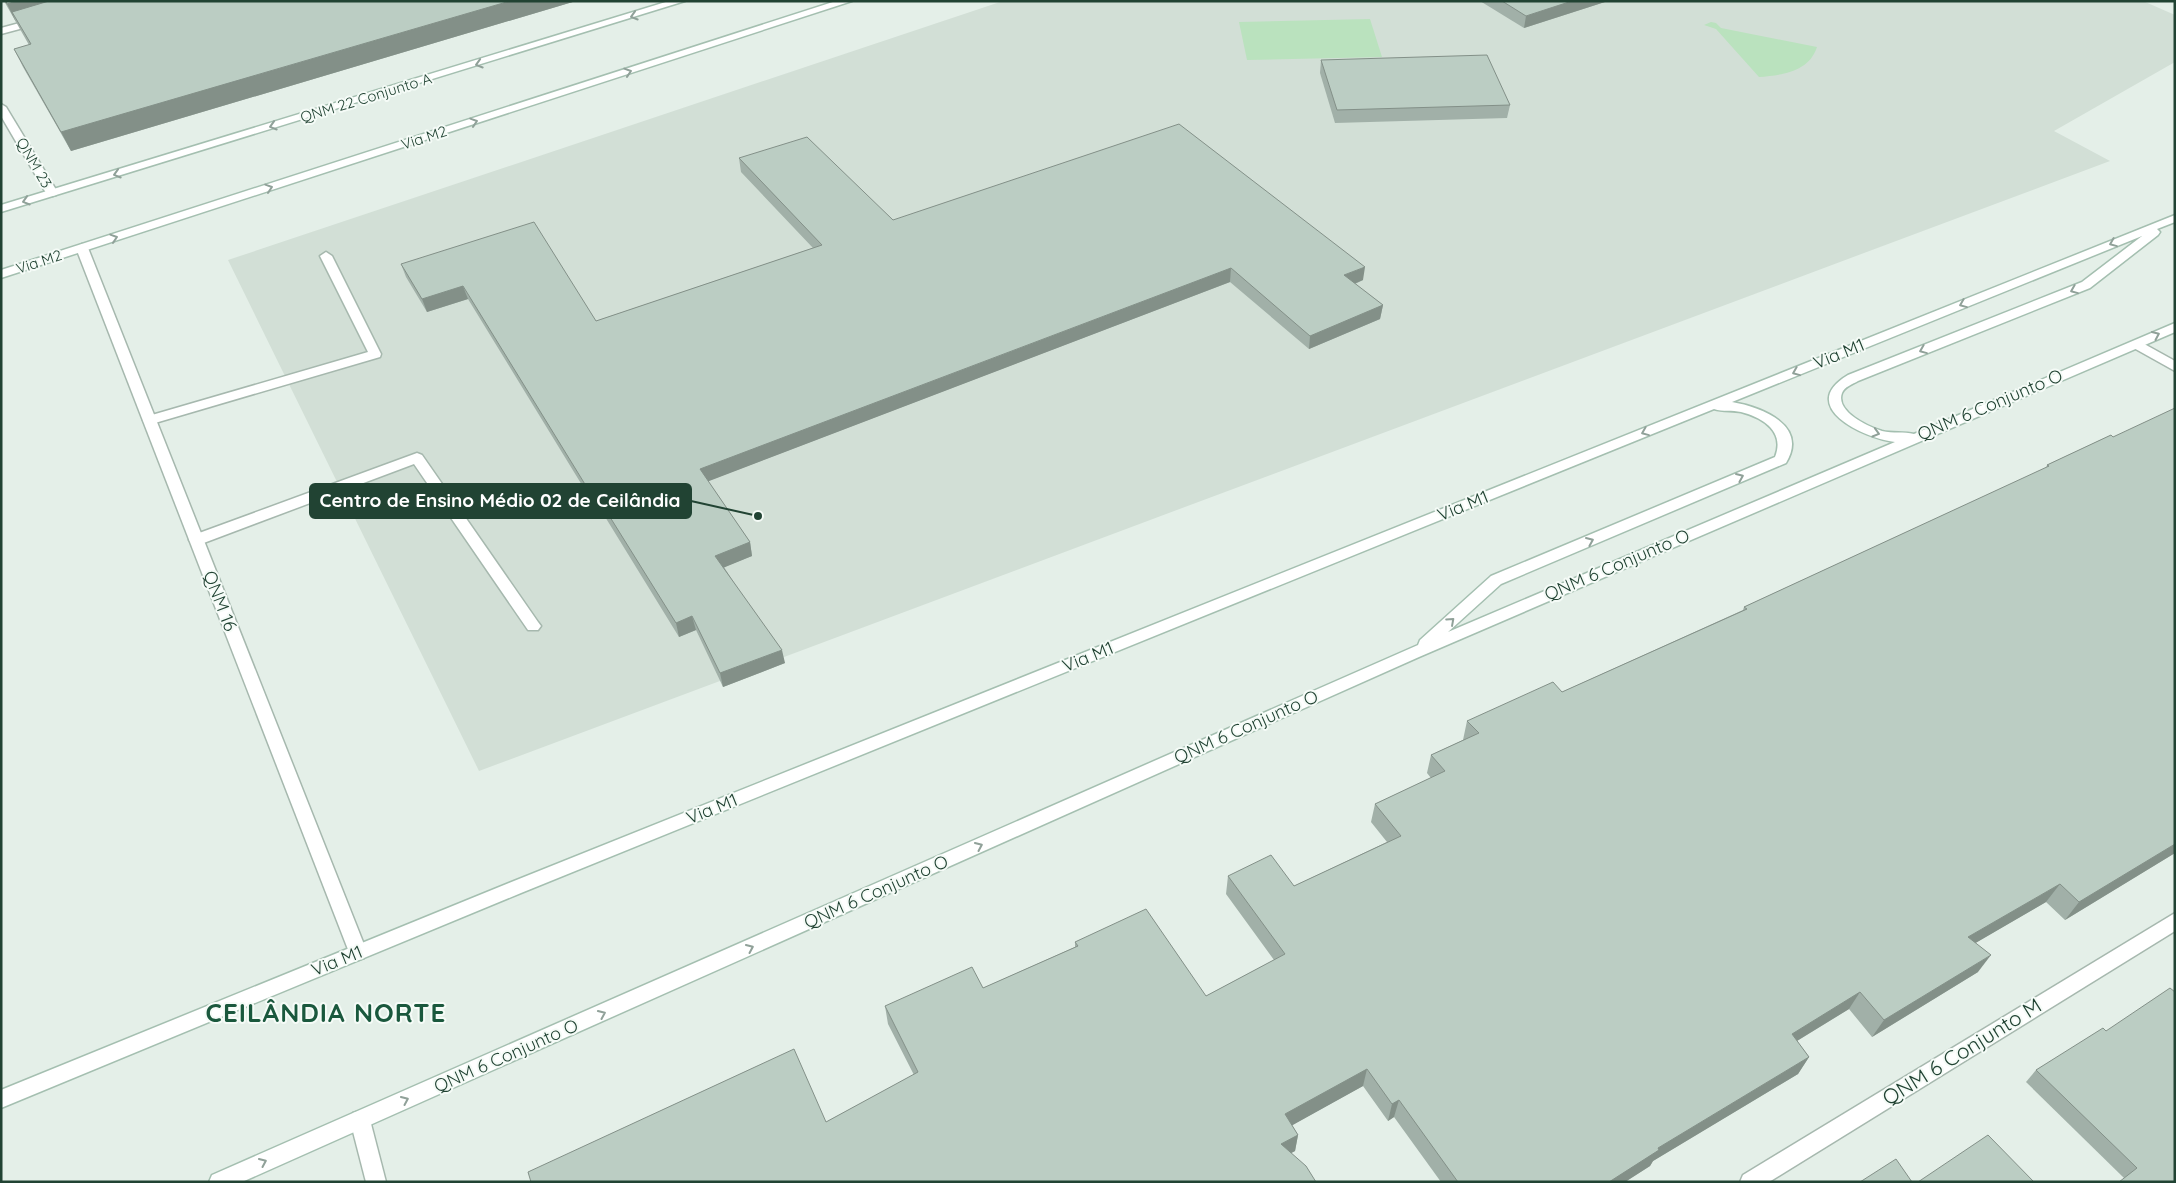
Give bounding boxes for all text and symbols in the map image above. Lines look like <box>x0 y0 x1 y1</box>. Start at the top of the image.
one-way arrow <box>630 10 638 20</box>
one-way arrow <box>475 58 483 68</box>
street label: QNM 22 Conjunto A <box>298 68 434 127</box>
one-way arrow <box>623 68 632 78</box>
one-way arrow <box>469 118 477 128</box>
one-way arrow <box>269 121 277 131</box>
street label: Via M2 <box>399 121 449 154</box>
street label: QNM 23 <box>12 134 57 192</box>
one-way arrow <box>114 168 122 178</box>
one-way arrow <box>264 184 273 194</box>
one-way arrow <box>23 196 31 206</box>
one-way arrow <box>110 234 118 244</box>
one-way arrow <box>2109 237 2118 247</box>
street label: Via M2 <box>14 245 64 278</box>
one-way arrow <box>2070 284 2079 294</box>
one-way arrow <box>1959 298 1968 308</box>
one-way arrow <box>2151 331 2160 342</box>
street label: Via M1 <box>1810 333 1868 374</box>
one-way arrow <box>1919 344 1928 354</box>
street label: QNM 6 Conjunto O <box>1914 364 2066 446</box>
one-way arrow <box>1792 365 1801 376</box>
one-way arrow <box>1641 426 1650 437</box>
one-way arrow <box>1872 427 1880 437</box>
one-way arrow <box>1735 473 1744 484</box>
callout: Centro de Ensino Médio 02 de Ceilândia <box>310 484 691 518</box>
street label: Via M1 <box>1434 485 1492 526</box>
text: Centro de Ensino Médio 02 de Ceilândia <box>320 488 680 512</box>
street label: QNM 6 Conjunto O <box>1541 524 1693 606</box>
one-way arrow <box>1585 536 1594 547</box>
street label: QNM 16 <box>198 567 243 635</box>
one-way arrow <box>1445 617 1454 626</box>
street label: Via M1 <box>1059 636 1117 677</box>
street label: QNM 6 Conjunto O <box>1170 684 1322 769</box>
street label: Via M1 <box>683 788 741 829</box>
one-way arrow <box>974 842 983 853</box>
street label: QNM 6 Conjunto O <box>800 849 952 934</box>
street label: Via M1 <box>308 940 366 981</box>
one-way arrow <box>745 943 754 954</box>
street label: QNM 6 Conjunto M <box>1877 992 2046 1111</box>
district label: CEILÂNDIA NORTE <box>206 996 446 1029</box>
one-way arrow <box>597 1009 606 1020</box>
street label: QNM 6 Conjunto O <box>430 1013 582 1098</box>
one-way arrow <box>400 1096 409 1107</box>
one-way arrow <box>258 1158 267 1169</box>

